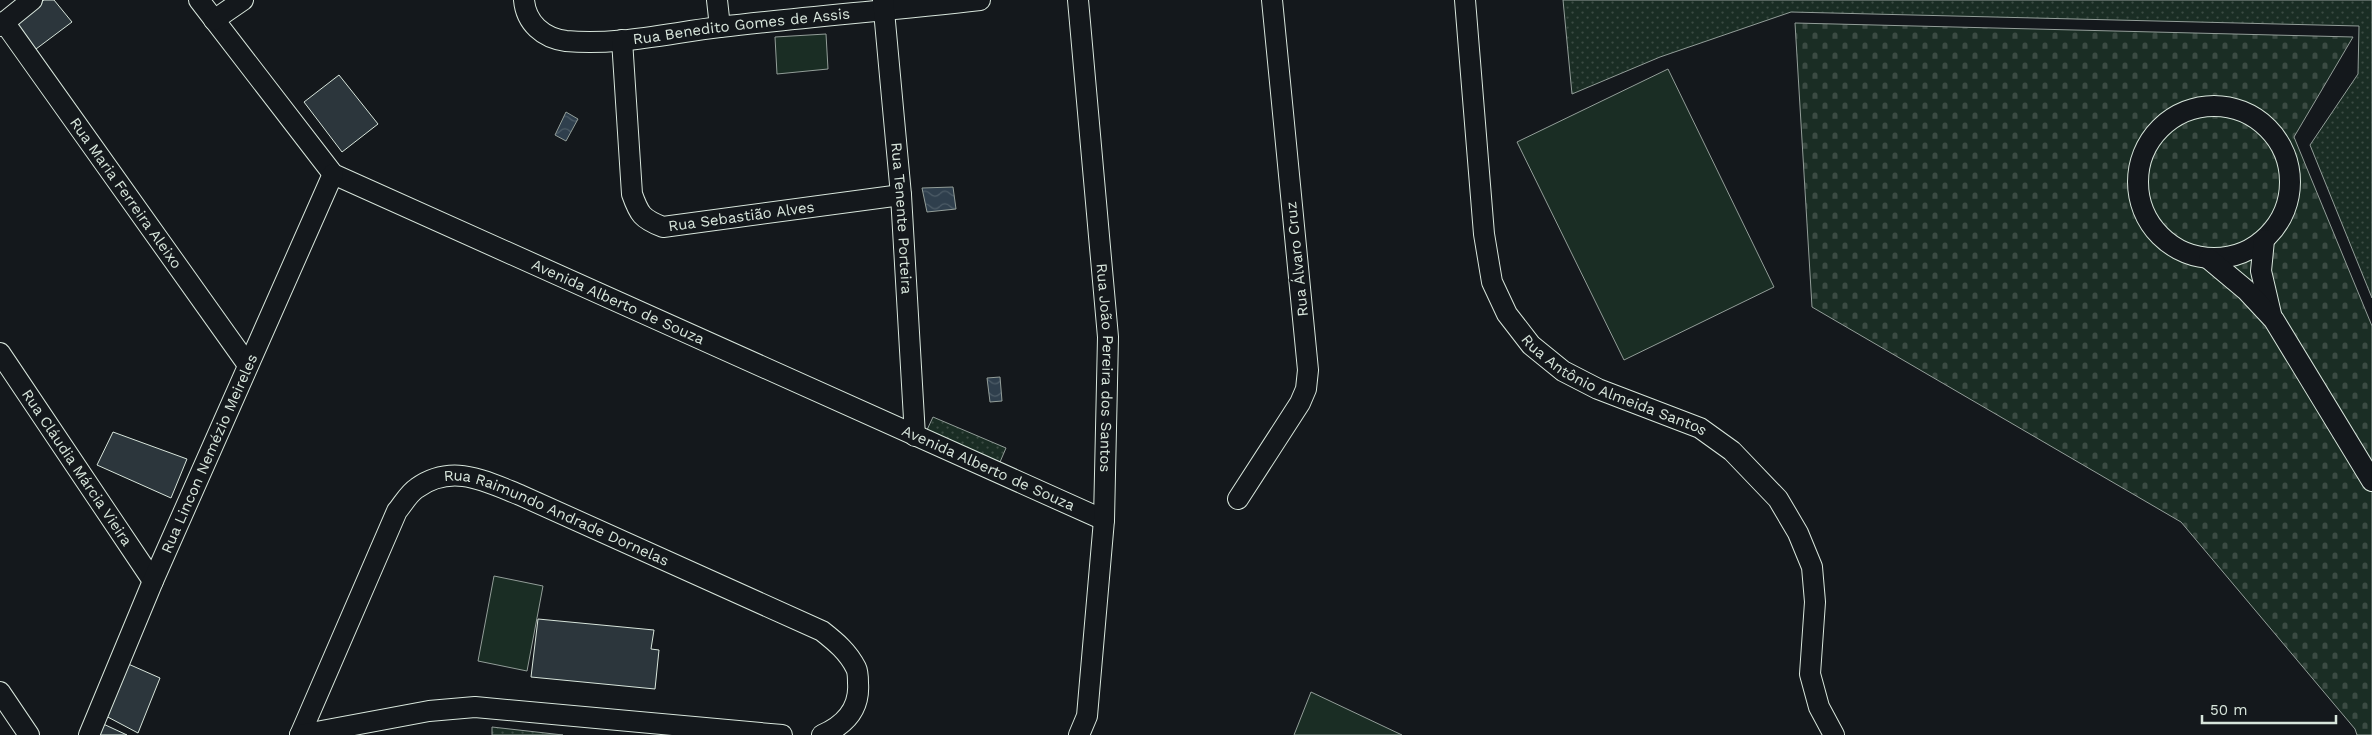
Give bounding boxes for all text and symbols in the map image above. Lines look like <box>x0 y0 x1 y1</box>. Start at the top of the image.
street label: Rua Benedito Gomes de Assis <box>632 5 851 48</box>
street label: Rua Maria Ferreira Aleixo <box>66 114 186 272</box>
street label: Rua Tenente Porteira <box>887 141 916 295</box>
street label: Rua Sebastião Alves <box>667 198 816 235</box>
street label: Rua Álvaro Cruz <box>1282 201 1312 317</box>
street label: Avenida Alberto de Souza <box>529 255 708 349</box>
street label: Rua João Pereira dos Santos <box>1092 263 1117 473</box>
street label: Rua Antônio Almeida Santos <box>1517 331 1711 439</box>
street label: Rua Lincon Nemézio Meireles <box>157 351 261 556</box>
street label: Rua Cláudia Márcia Vieira <box>18 386 136 550</box>
street label: Avenida Alberto de Souza <box>899 422 1078 515</box>
street label: Rua Raimundo Andrade Dornelas <box>443 466 672 570</box>
scale bar <box>2202 692 2336 724</box>
text: 50 m <box>2210 701 2247 719</box>

